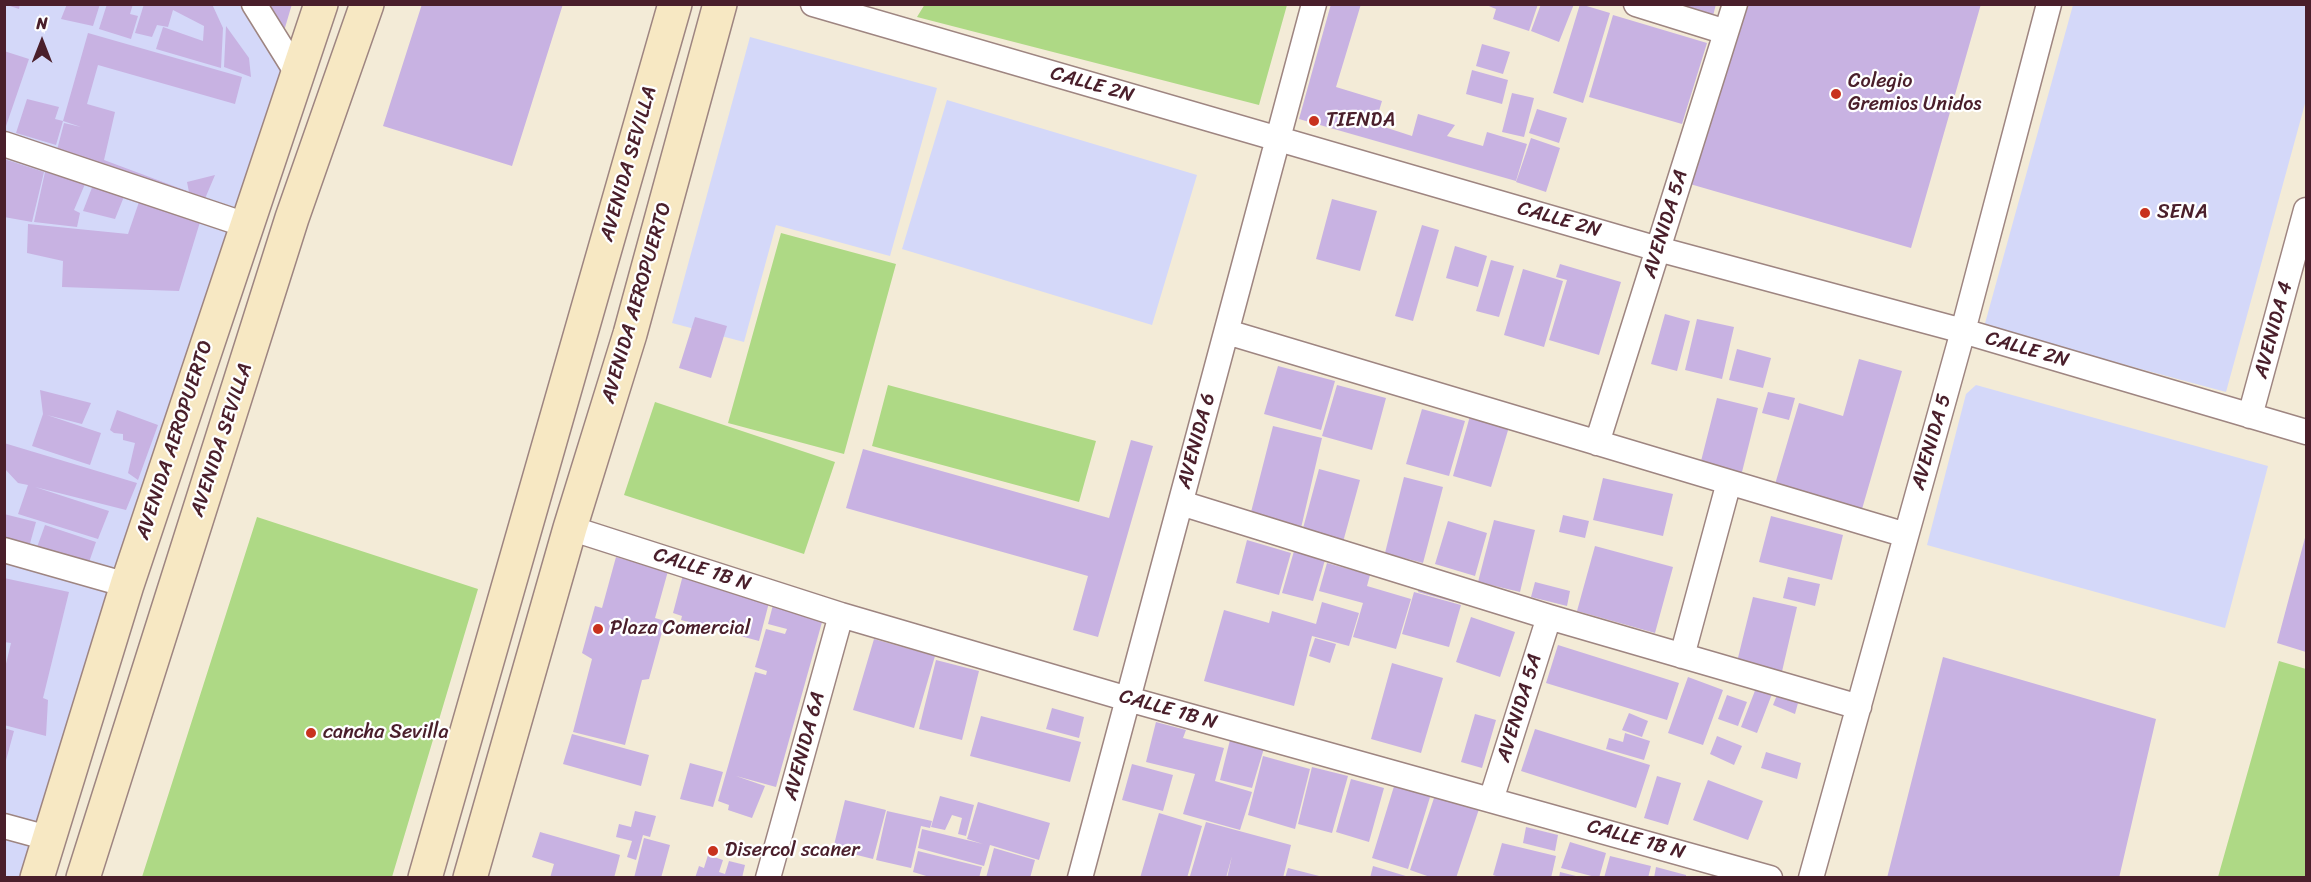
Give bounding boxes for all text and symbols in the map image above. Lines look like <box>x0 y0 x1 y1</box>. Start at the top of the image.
text: N <box>36 9 48 38</box>
north arrow <box>12 12 72 72</box>
street label: CALLE 2N <box>1047 62 1137 108</box>
place label: Colegio Gremios Unidos <box>1848 70 1982 117</box>
street label: AVENIDA SEVILLA <box>595 84 663 244</box>
marker: Colegio Gremios Unidos <box>1829 87 1843 101</box>
place label: TIENDA <box>1326 109 1395 133</box>
marker: TIENDA <box>1307 114 1321 128</box>
street label: AVENIDA 5A <box>1638 167 1694 281</box>
street label: CALLE 2N <box>1514 197 1604 243</box>
street label: AVENIDA AEROPUERTO <box>597 200 677 406</box>
place label: SENA <box>2157 201 2208 225</box>
marker: SENA <box>2138 206 2152 220</box>
street label: AVENIDA 4 <box>2250 279 2298 381</box>
street label: CALLE 2N <box>1982 327 2072 373</box>
street label: AVENIDA AEROPUERTO <box>131 337 219 543</box>
street label: AVENIDA SEVILLA <box>186 360 258 520</box>
street label: AVENIDA 6 <box>1173 391 1221 491</box>
street label: AVENIDA 5 <box>1907 391 1957 493</box>
street label: CALLE 1B N <box>650 543 754 597</box>
place label: Plaza Comercial <box>610 617 750 641</box>
marker: Plaza Comercial <box>591 622 605 636</box>
street label: AVENIDA 5A <box>1492 651 1548 765</box>
street label: CALLE 1B N <box>1116 685 1220 735</box>
street label: AVENIDA 6A <box>779 689 831 803</box>
place label: cancha Sevilla <box>323 721 449 745</box>
marker: cancha Sevilla <box>304 726 318 740</box>
street label: CALLE 1B N <box>1584 815 1688 865</box>
place label: Disercol scaner <box>725 839 859 863</box>
marker: Disercol scaner <box>706 844 720 858</box>

